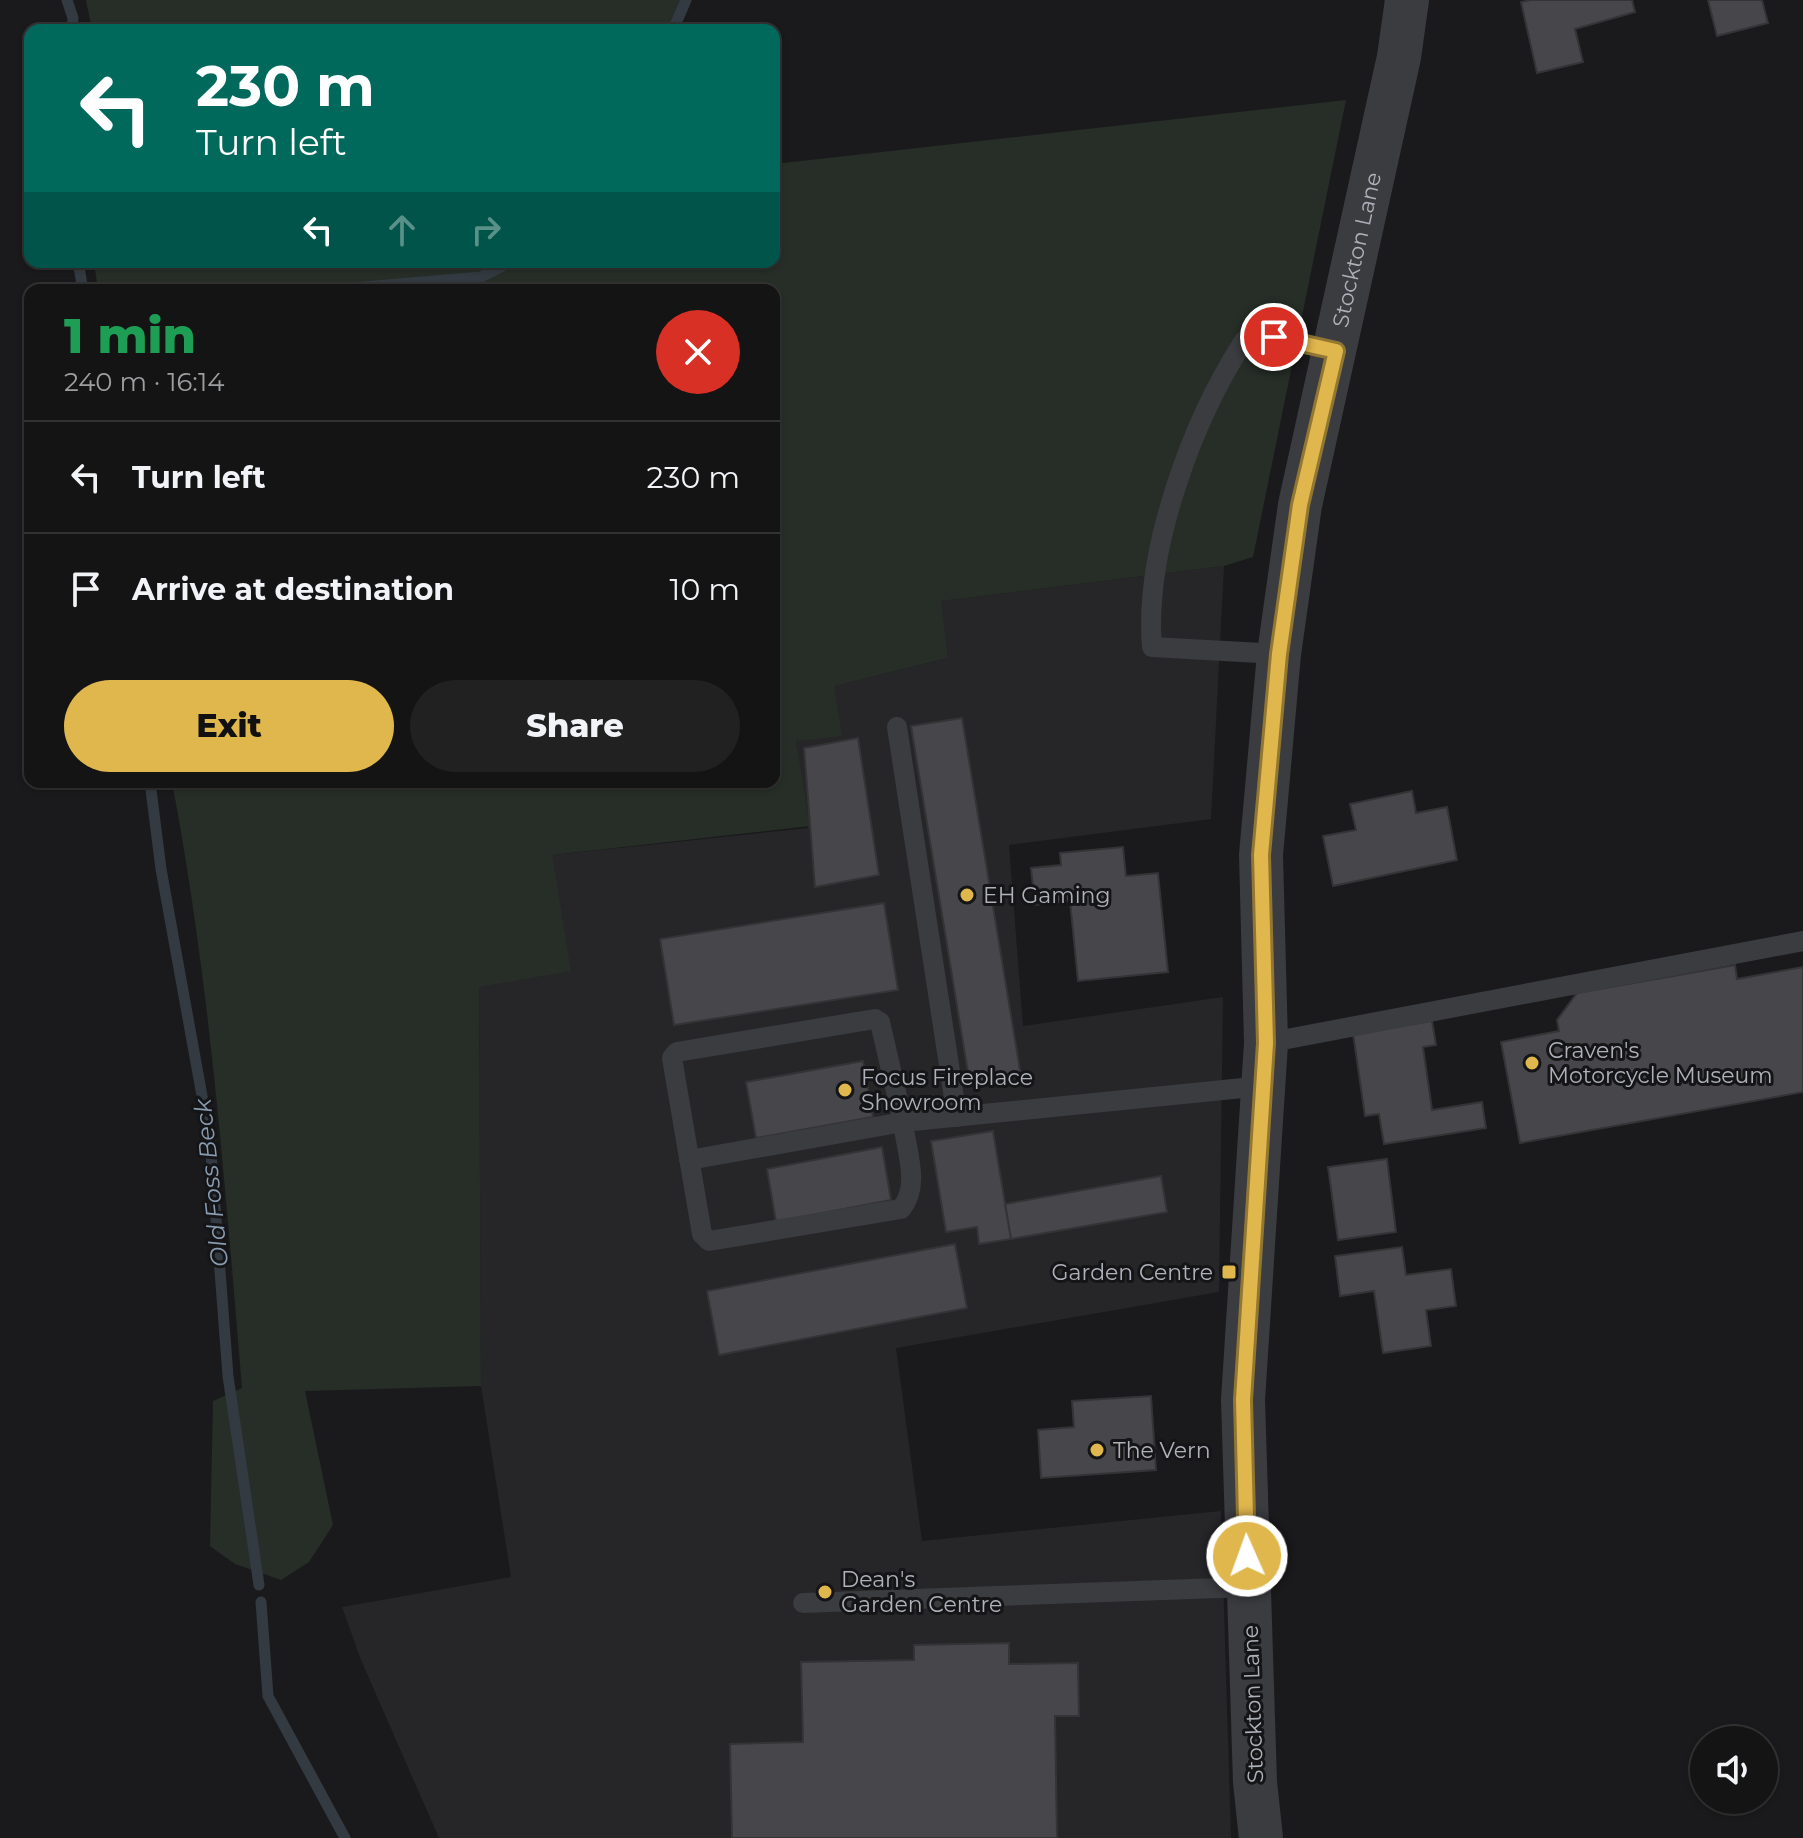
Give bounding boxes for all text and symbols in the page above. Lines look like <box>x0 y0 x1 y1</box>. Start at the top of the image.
text: 230 m <box>196 52 375 120</box>
icon: left <box>64 56 168 160</box>
text: Turn left <box>196 120 347 164</box>
street label: Stockton Lane <box>1326 170 1387 330</box>
icon: left <box>296 208 340 252</box>
icon: ahead <box>380 208 424 252</box>
icon: right <box>464 208 508 252</box>
pin <box>1240 303 1308 371</box>
text: 1 min <box>64 307 196 365</box>
button: close <box>656 310 740 394</box>
icon: arrive <box>1252 315 1296 359</box>
text: 240 m · 16:14 <box>64 366 224 398</box>
icon: left <box>64 455 108 499</box>
text: Turn left <box>132 459 265 496</box>
text: 230 m <box>646 459 740 496</box>
icon: arrive <box>64 567 108 611</box>
text: Arrive at destination <box>132 571 454 608</box>
text: 10 m <box>670 571 740 608</box>
button: Exit <box>64 680 394 772</box>
button: Share <box>410 680 740 772</box>
place label: EH Gaming <box>983 882 1111 909</box>
marker: EH Gaming <box>958 886 976 904</box>
place label: Craven's Motorcycle Museum <box>1548 1037 1773 1089</box>
marker: Craven's Motorcycle Museum <box>1523 1054 1541 1072</box>
place label: Focus Fireplace Showroom <box>861 1064 1033 1116</box>
marker: Focus Fireplace Showroom <box>836 1081 854 1099</box>
water label: Old Foss Beck <box>188 1096 234 1268</box>
place label: Garden Centre <box>1052 1259 1213 1286</box>
marker: Garden Centre <box>1220 1263 1238 1281</box>
place label: The Vern <box>1113 1437 1211 1464</box>
marker: The Vern <box>1088 1441 1106 1459</box>
position arrow <box>1205 1514 1289 1598</box>
place label: Dean's Garden Centre <box>841 1566 1002 1618</box>
marker: Dean's Garden Centre <box>816 1583 834 1601</box>
street label: Stockton Lane <box>1237 1624 1269 1784</box>
map controls <box>1690 1726 1778 1814</box>
button: sound <box>1690 1726 1778 1814</box>

